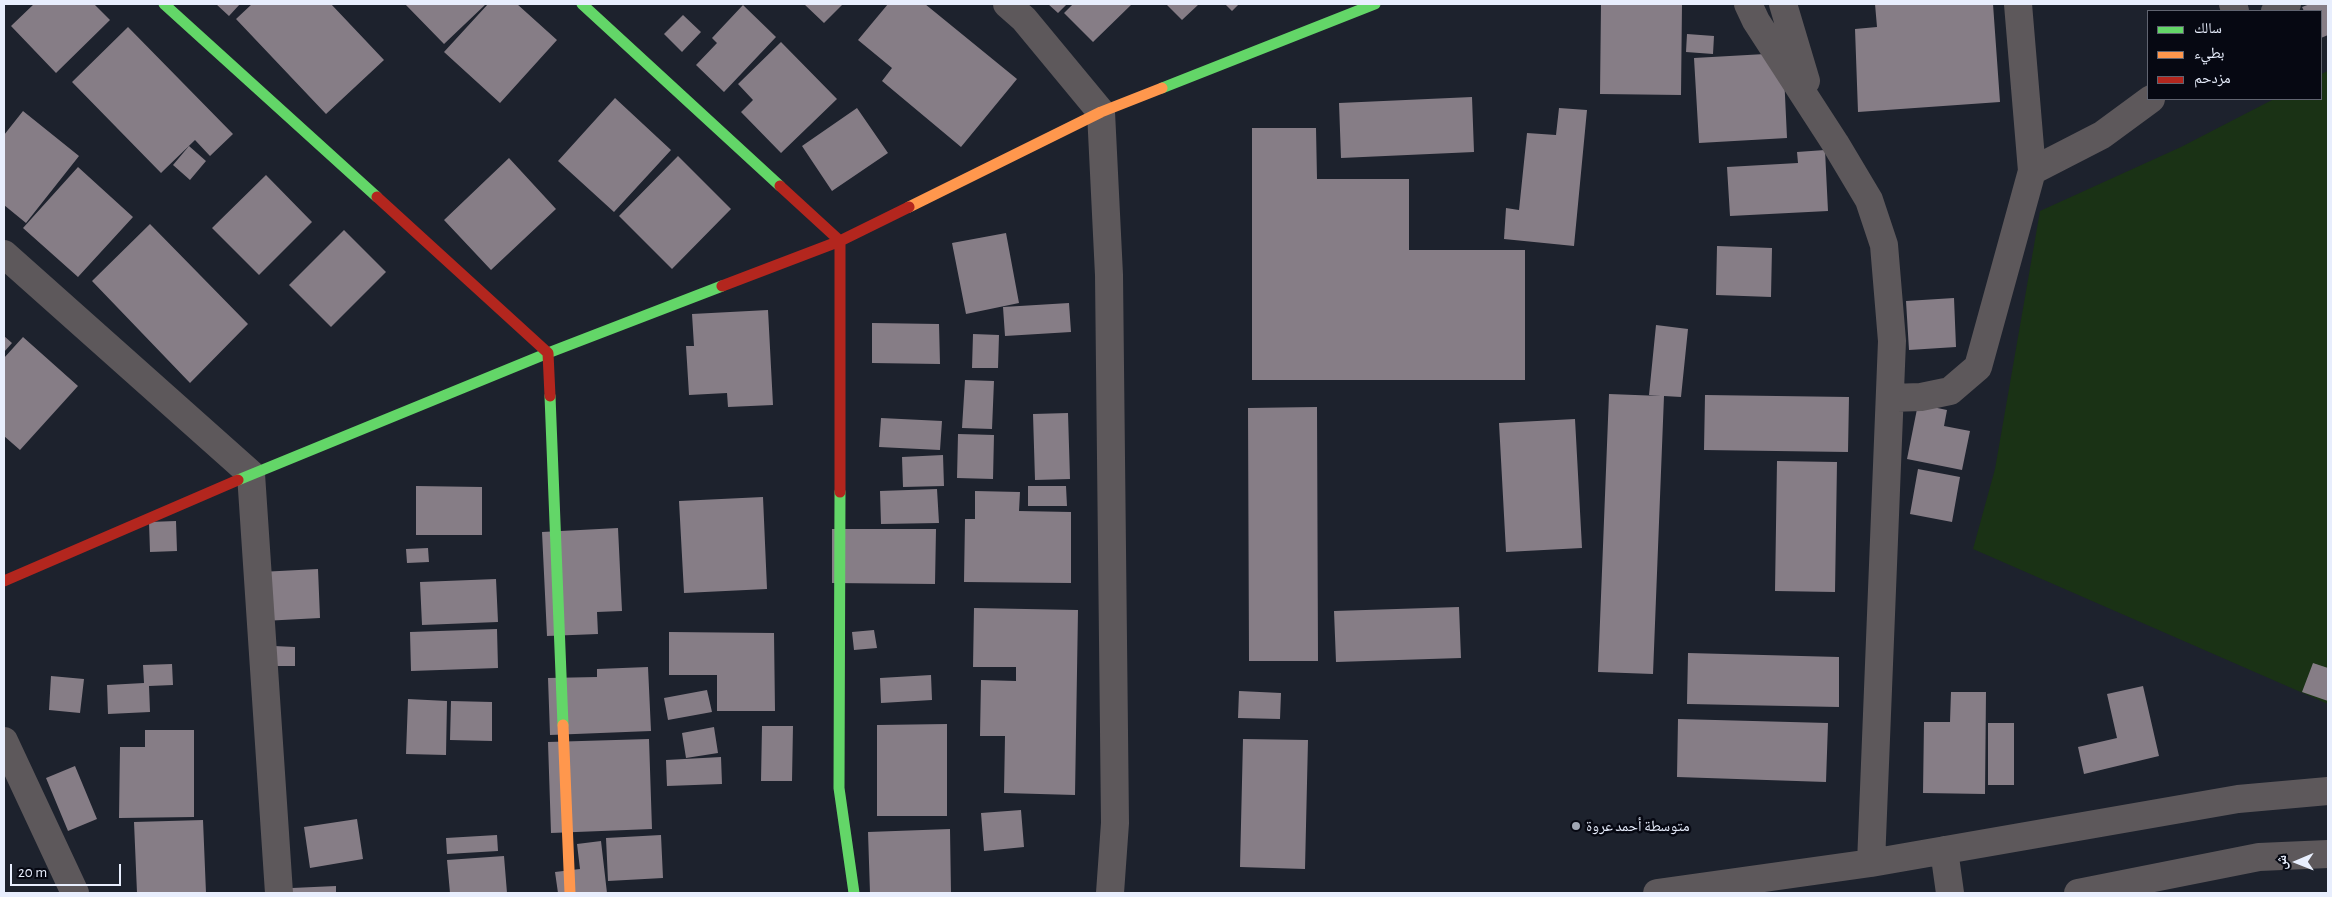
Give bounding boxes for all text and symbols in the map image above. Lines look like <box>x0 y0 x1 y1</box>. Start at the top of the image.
legend <box>2147 10 2322 100</box>
text: سالك <box>2194 21 2222 36</box>
text: بطيء <box>2194 46 2224 61</box>
text: مزدحم <box>2194 71 2231 86</box>
place label: متوسطة أحمد عروة <box>1586 817 1689 835</box>
marker: متوسطة أحمد عروة <box>1570 820 1582 832</box>
north arrow <box>2272 837 2322 887</box>
scale bar <box>12 854 124 886</box>
text: ش <box>2275 855 2289 870</box>
text: 20 m <box>18 865 47 880</box>

